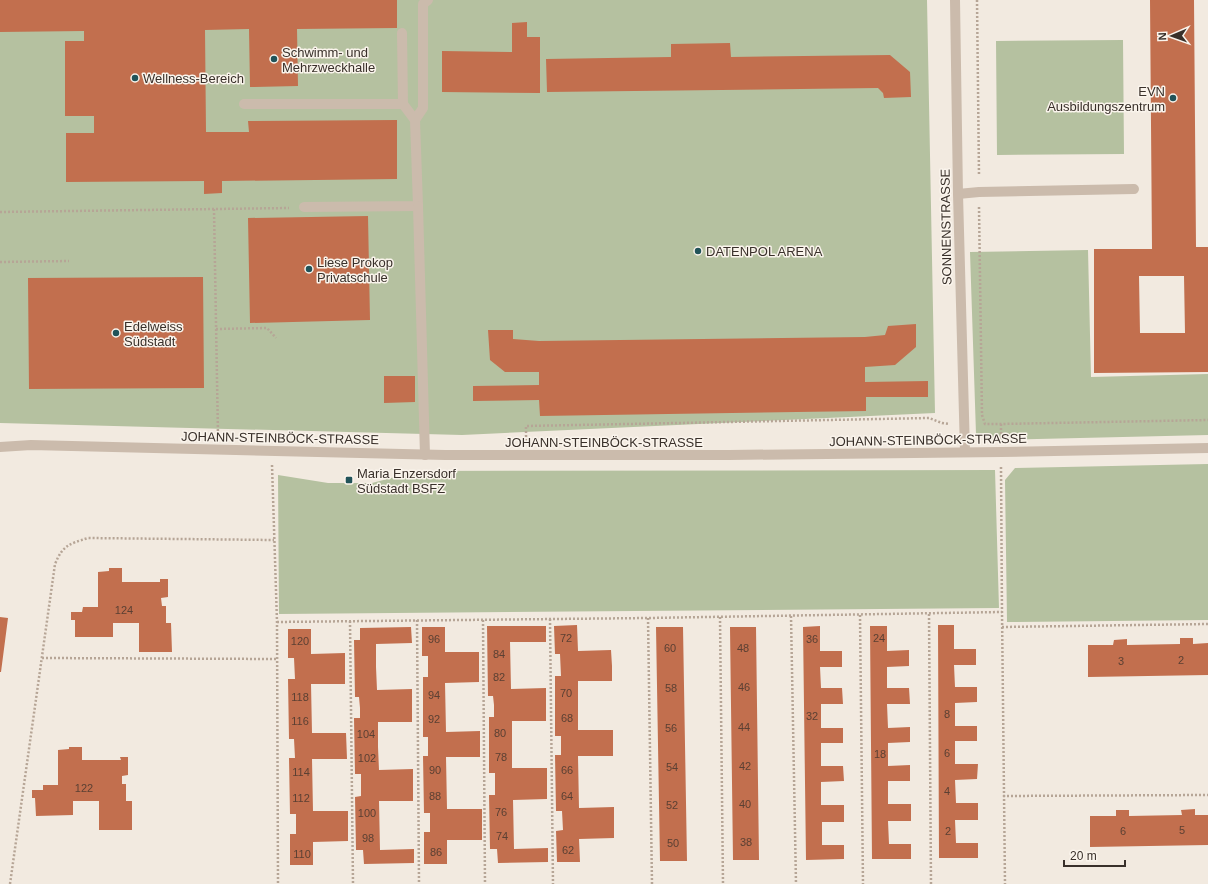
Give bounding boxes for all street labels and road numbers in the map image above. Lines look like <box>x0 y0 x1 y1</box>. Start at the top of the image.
street label: SONNENSTRASSE <box>937 168 955 285</box>
street label: JOHANN-STEINBÖCK-STRASSE <box>181 429 379 447</box>
street label: JOHANN-STEINBÖCK-STRASSE <box>829 431 1027 449</box>
street label: JOHANN-STEINBÖCK-STRASSE <box>505 435 703 450</box>

